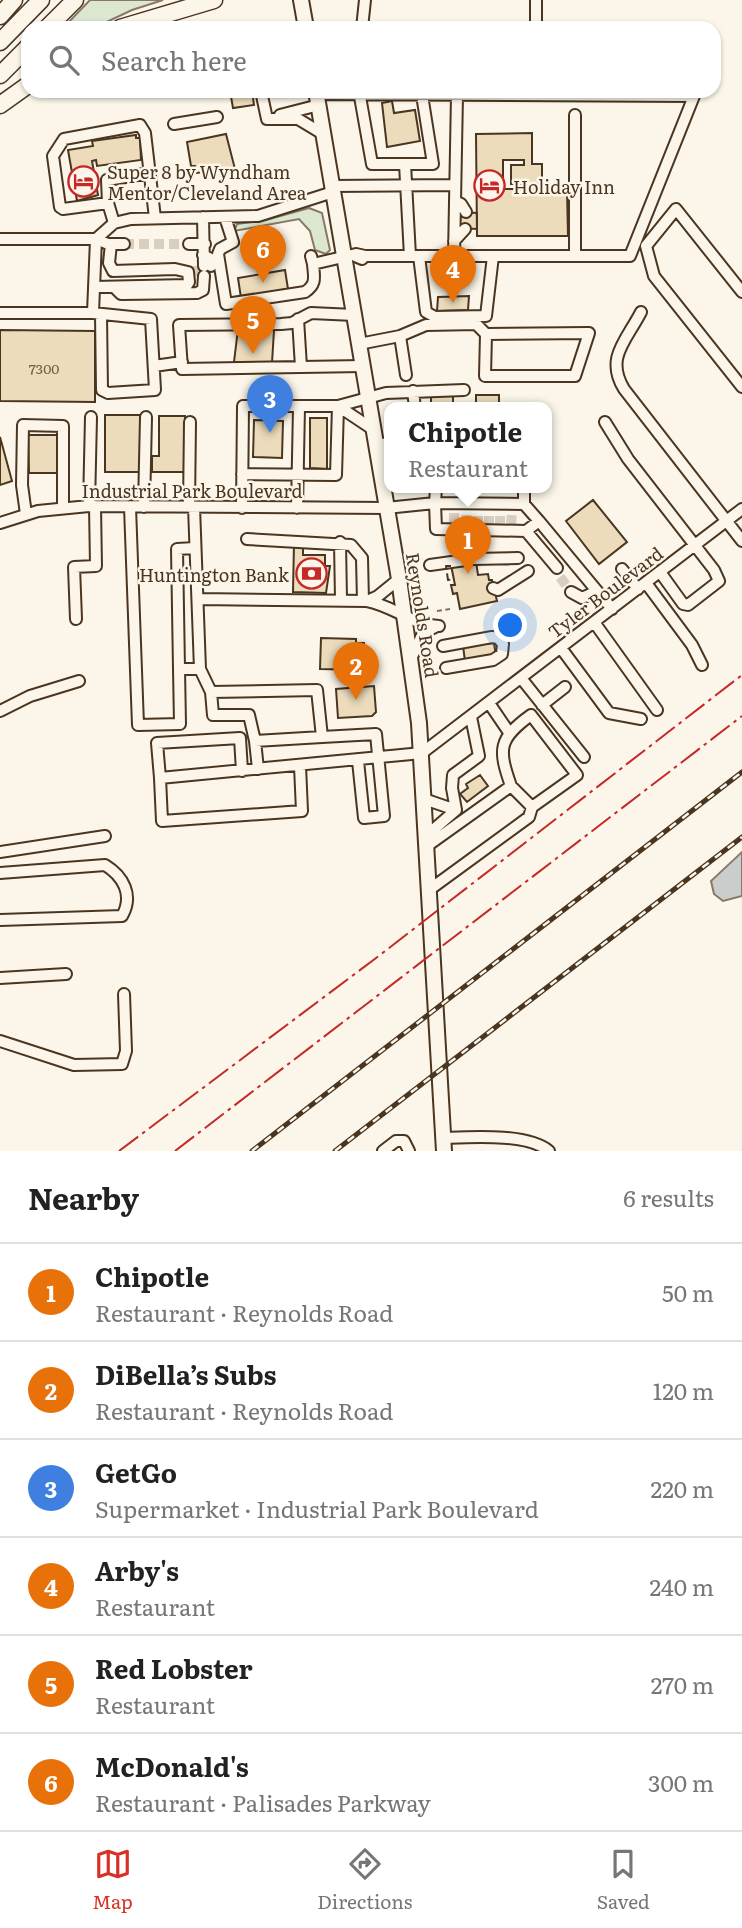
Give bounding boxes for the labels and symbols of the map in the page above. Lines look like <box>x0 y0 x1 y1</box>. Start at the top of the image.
place label: Super 8 by Wyndham Mentor/Cleveland Area <box>107 158 307 206</box>
hotel icon: Super 8 by Wyndham Mentor/Cleveland Area <box>67 164 101 198</box>
hotel icon: Holiday Inn <box>473 169 507 203</box>
place label: Holiday Inn <box>513 173 615 200</box>
pin: 6 <box>240 225 286 283</box>
pin: 4 <box>430 245 476 303</box>
pin: 5 <box>230 296 276 354</box>
house number: 7300 <box>29 358 59 378</box>
pin: 3 <box>247 375 293 433</box>
street label: Industrial Park Boulevard <box>81 477 303 504</box>
pin: 1 <box>445 516 491 574</box>
street label: Tyler Boulevard <box>542 540 668 644</box>
street label: Reynolds Road <box>400 551 446 679</box>
bank icon: Huntington Bank <box>295 557 329 591</box>
place label: Huntington Bank <box>139 561 290 588</box>
your location <box>493 608 527 642</box>
pin: 2 <box>333 642 379 700</box>

